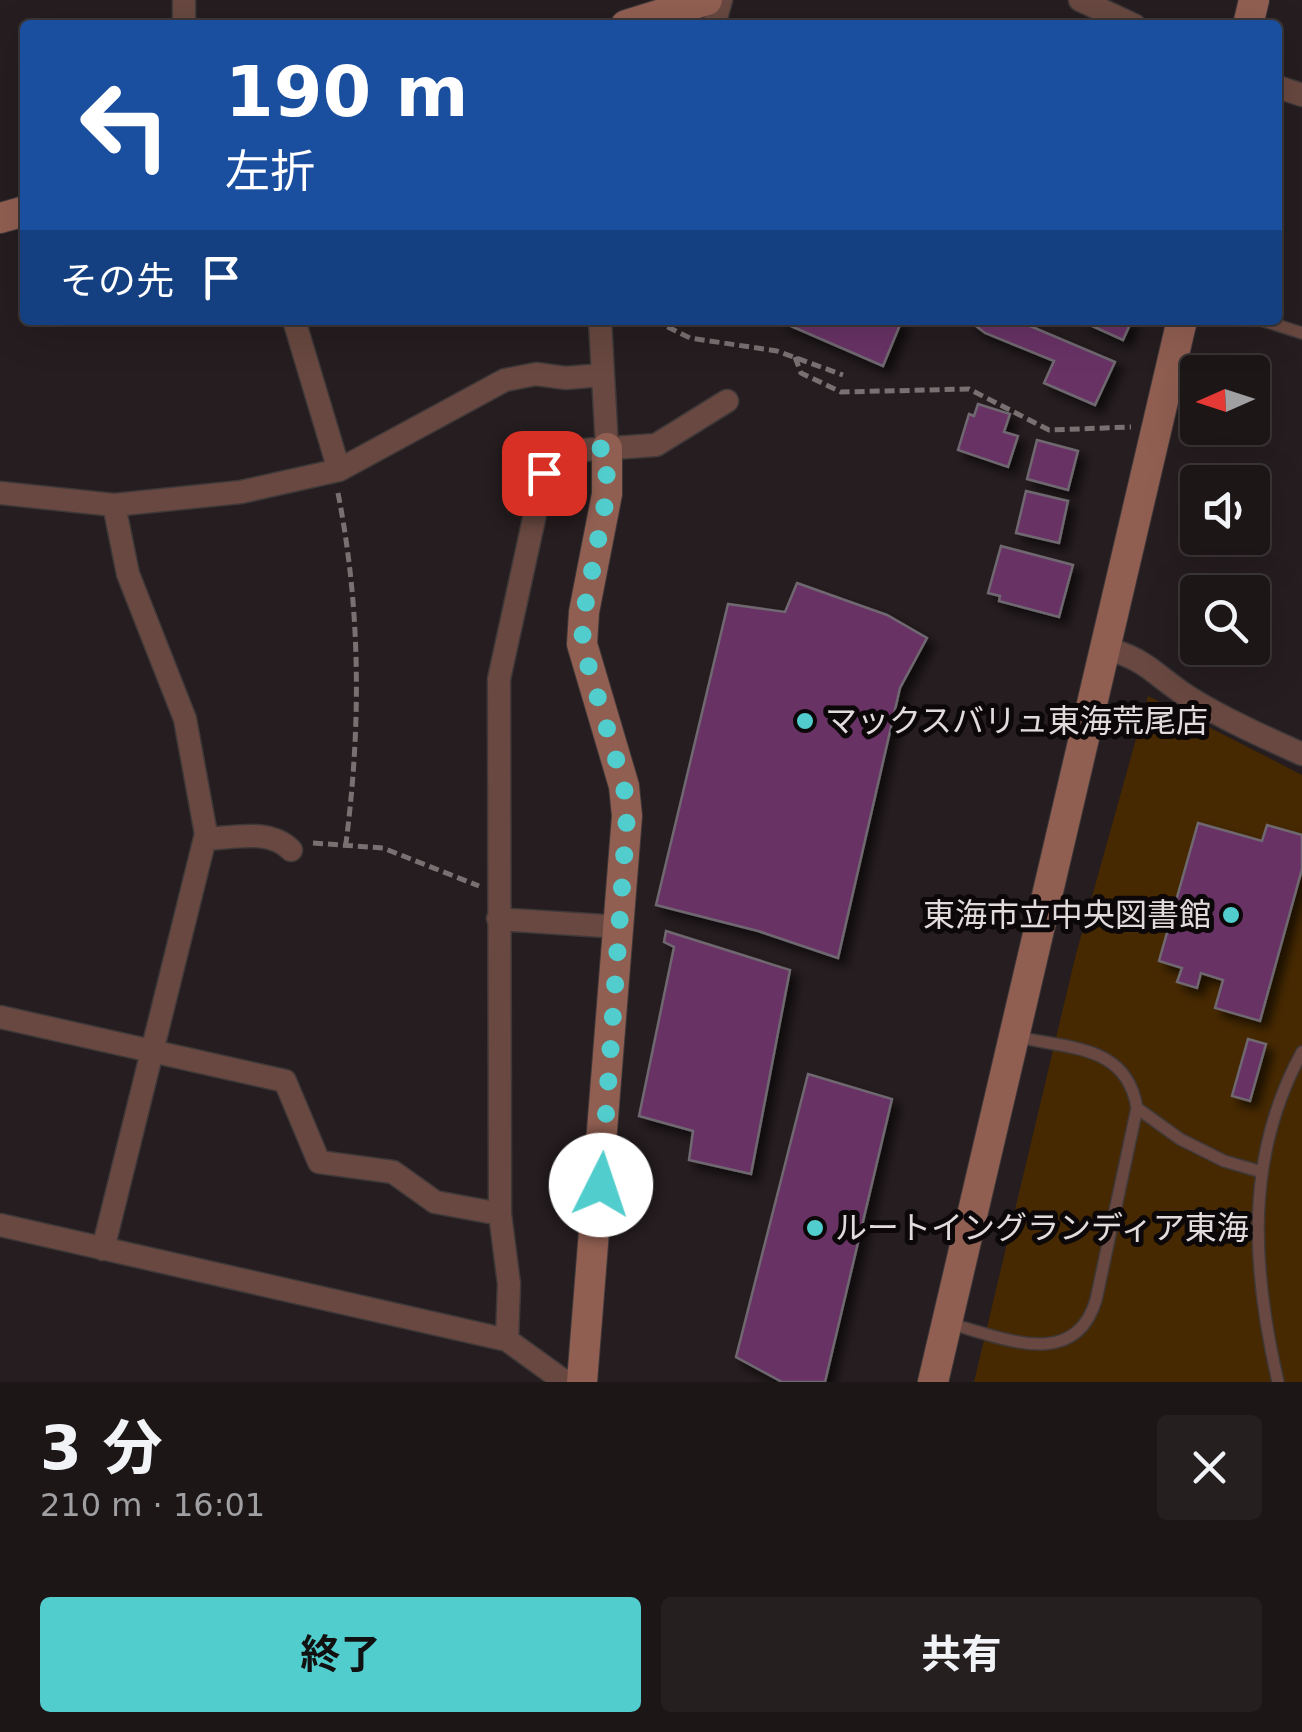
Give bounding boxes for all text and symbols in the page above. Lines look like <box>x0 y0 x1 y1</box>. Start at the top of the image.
text: 190 m <box>225 51 468 133</box>
icon: left <box>60 60 190 190</box>
text: 左折 <box>225 145 315 198</box>
icon: arrive <box>194 250 249 305</box>
text: その先 <box>60 259 174 303</box>
north arrow <box>1180 355 1270 445</box>
map controls <box>1180 355 1270 665</box>
pin <box>502 431 587 516</box>
icon: arrive <box>517 446 572 501</box>
button: sound <box>1180 465 1270 555</box>
button: search <box>1180 575 1270 665</box>
place label: マックスバリュ東海荒尾店 <box>825 702 1208 740</box>
marker: マックスバリュ東海荒尾店 <box>794 710 816 732</box>
place label: 東海市立中央図書館 <box>923 896 1211 934</box>
marker: 東海市立中央図書館 <box>1220 904 1242 926</box>
position arrow <box>549 1133 653 1237</box>
place label: ルートイングランディア東海 <box>835 1209 1249 1247</box>
marker: ルートイングランディア東海 <box>804 1217 826 1239</box>
text: 3 分 <box>40 1413 163 1483</box>
button: close <box>1157 1415 1262 1520</box>
text: 210 m · 16:01 <box>40 1486 265 1524</box>
button: 終了 <box>40 1597 641 1712</box>
button: 共有 <box>661 1597 1262 1712</box>

